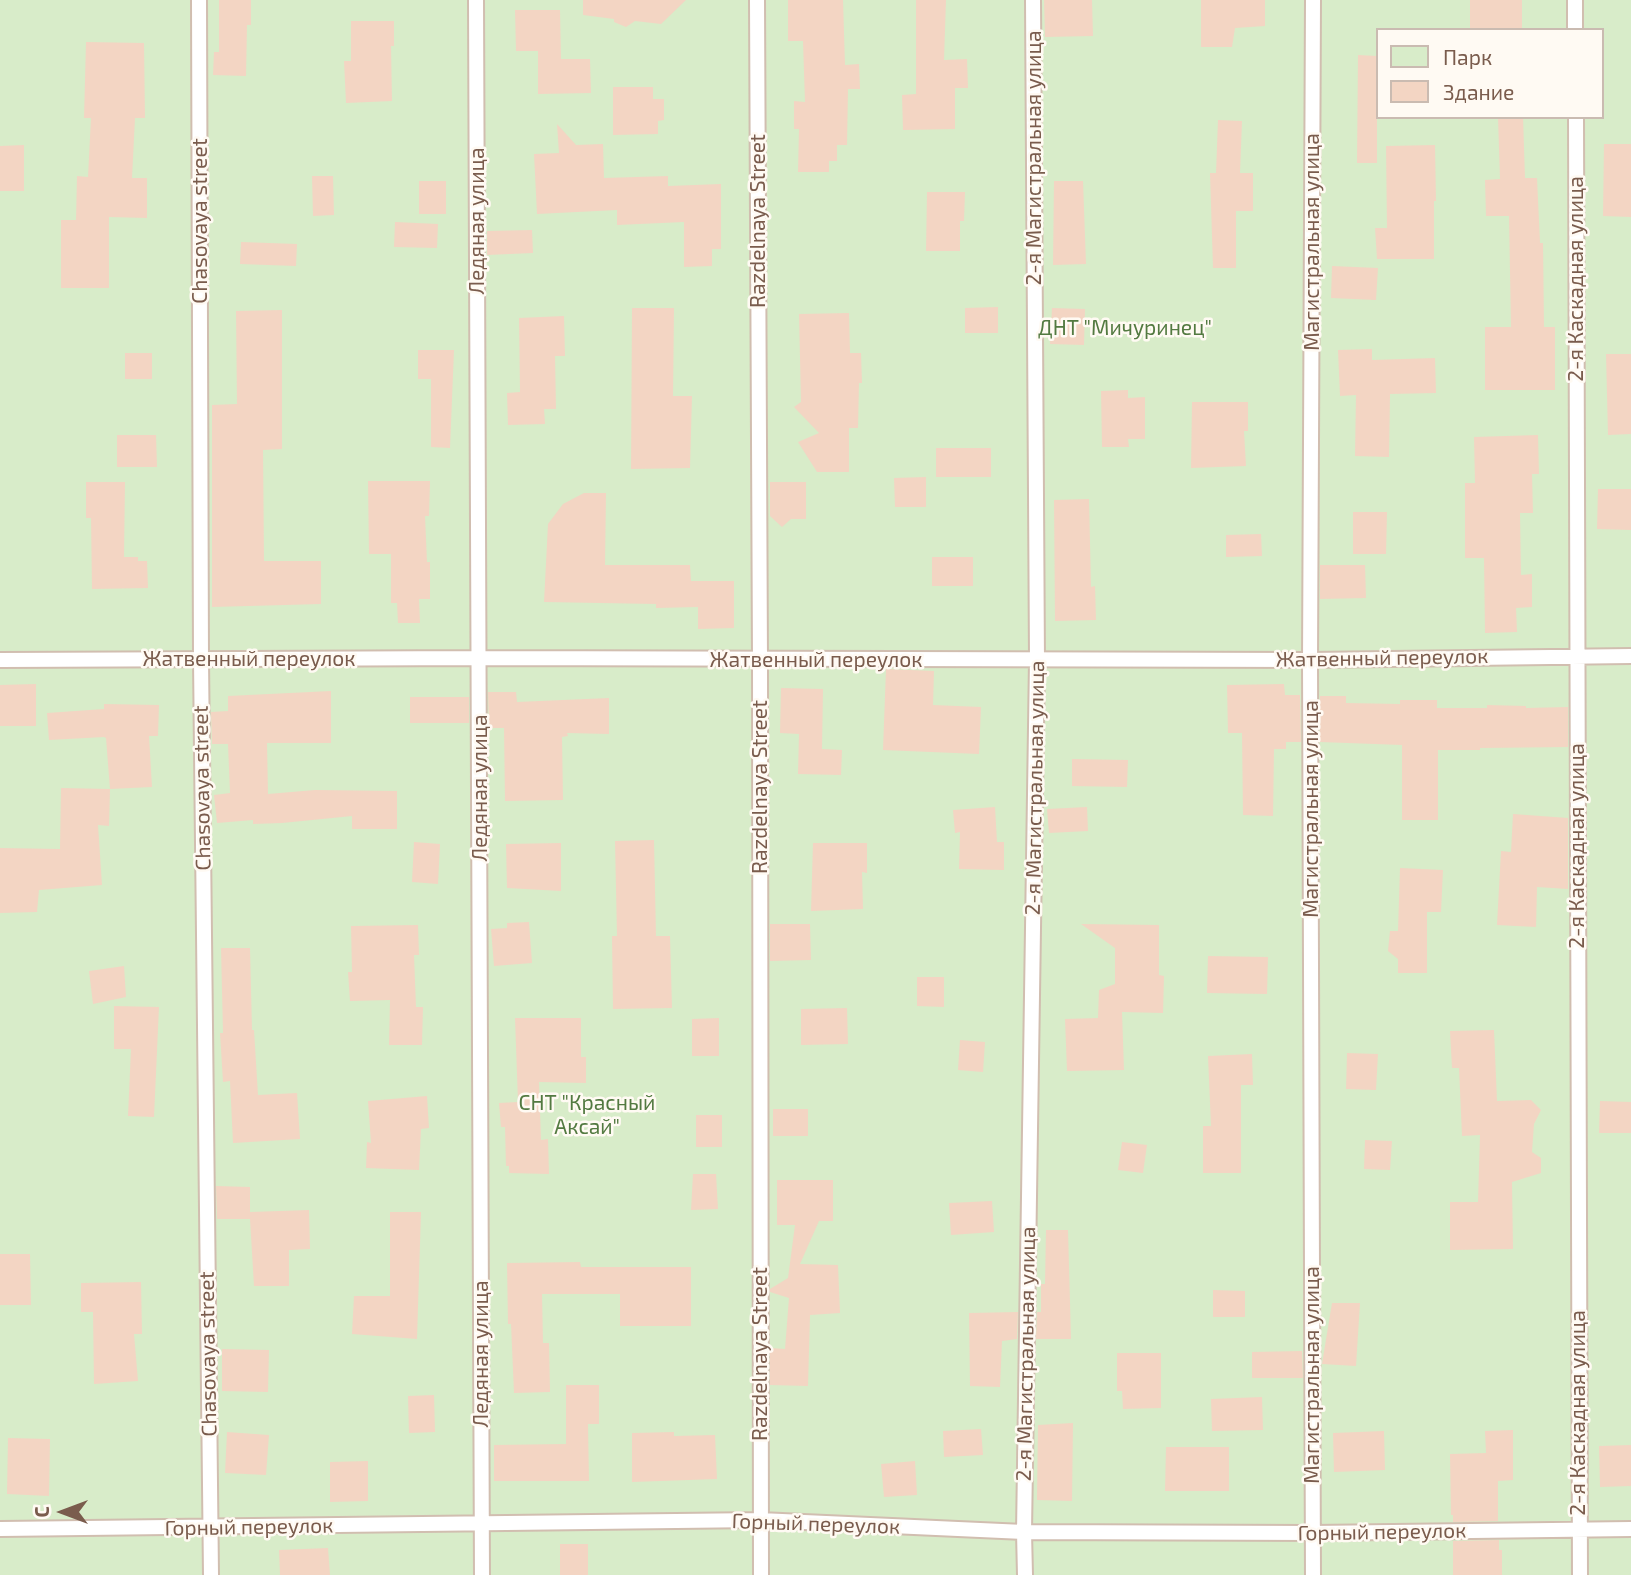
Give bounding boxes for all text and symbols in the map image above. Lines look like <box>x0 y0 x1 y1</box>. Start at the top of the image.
legend <box>1376 28 1603 119</box>
street label: 2-я Магистральная улица <box>1021 30 1047 286</box>
text: Парк <box>1443 44 1492 69</box>
text: Здание <box>1443 79 1514 104</box>
street label: Магистральная улица <box>1299 133 1325 351</box>
street label: Razdelnaya Street <box>745 134 771 308</box>
street label: Chasovaya street <box>187 138 213 304</box>
street label: Ледяная улица <box>464 147 490 295</box>
street label: 2-я Каскадная улица <box>1563 176 1589 382</box>
park label: ДНТ "Мичуринец" <box>1038 315 1212 341</box>
street label: Жатвенный переулок <box>1275 644 1489 672</box>
street label: Жатвенный переулок <box>143 646 355 672</box>
street label: Жатвенный переулок <box>710 647 922 673</box>
street label: 2-я Магистральная улица <box>1020 660 1050 916</box>
street label: Razdelnaya Street <box>747 700 773 874</box>
street label: Магистральная улица <box>1298 700 1324 918</box>
street label: Chasovaya street <box>188 705 216 871</box>
street label: Ледяная улица <box>467 714 493 862</box>
street label: 2-я Каскадная улица <box>1564 743 1590 949</box>
park label: СНТ "Красный Аксай" <box>519 1090 655 1140</box>
street label: 2-я Магистральная улица <box>1011 1226 1041 1482</box>
street label: Магистральная улица <box>1299 1266 1325 1484</box>
street label: Razdelnaya Street <box>747 1267 773 1441</box>
street label: Chasovaya street <box>194 1271 222 1437</box>
street label: Ледяная улица <box>468 1280 494 1428</box>
street label: 2-я Каскадная улица <box>1565 1310 1591 1516</box>
north arrow <box>28 1477 98 1547</box>
text: С <box>30 1506 53 1518</box>
street label: Горный переулок <box>731 1508 901 1540</box>
street label: Горный переулок <box>164 1513 334 1541</box>
street label: Горный переулок <box>1297 1518 1467 1546</box>

